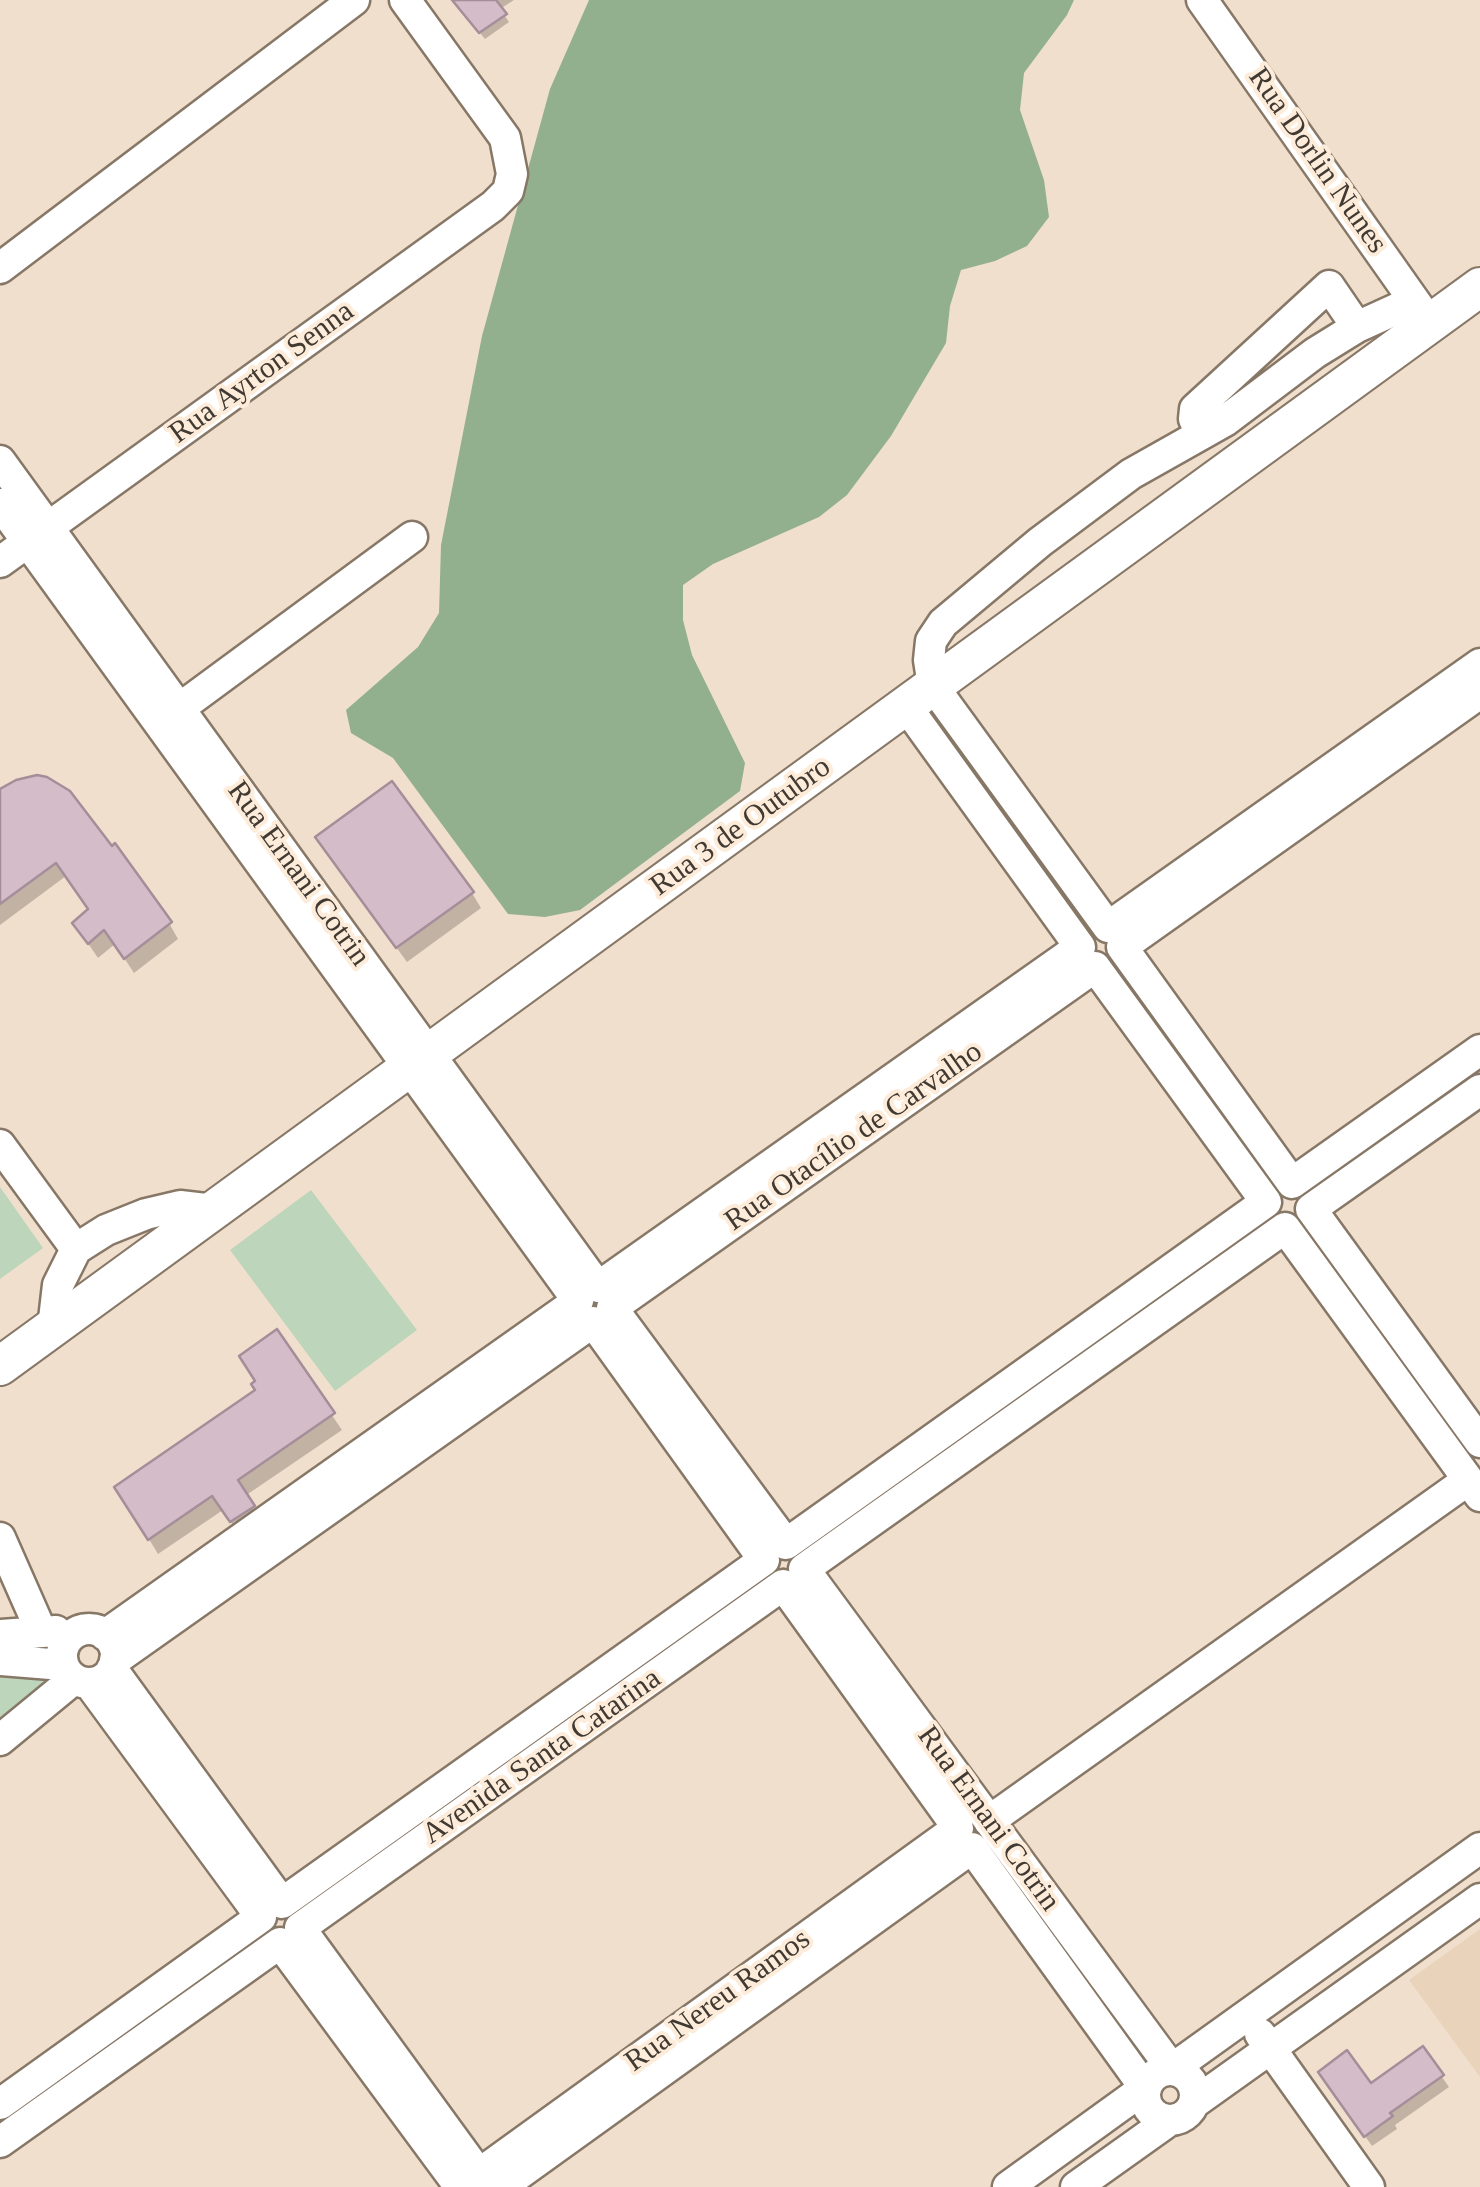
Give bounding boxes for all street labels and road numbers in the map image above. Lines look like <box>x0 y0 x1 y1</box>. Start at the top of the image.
street label: Rua Dorlin Nunes <box>1240 61 1394 261</box>
street label: Rua Ayrton Senna <box>163 294 361 452</box>
street label: Rua 3 de Outubro <box>644 750 838 904</box>
street label: Rua Ernani Cotrin <box>219 774 377 974</box>
street label: Rua Otacílio de Carvalho <box>718 1035 990 1239</box>
street label: Avenida Santa Catarina <box>416 1661 668 1853</box>
street label: Rua Ernani Cotrin <box>909 1719 1067 1919</box>
street label: Rua Nereu Ramos <box>618 1922 818 2080</box>

